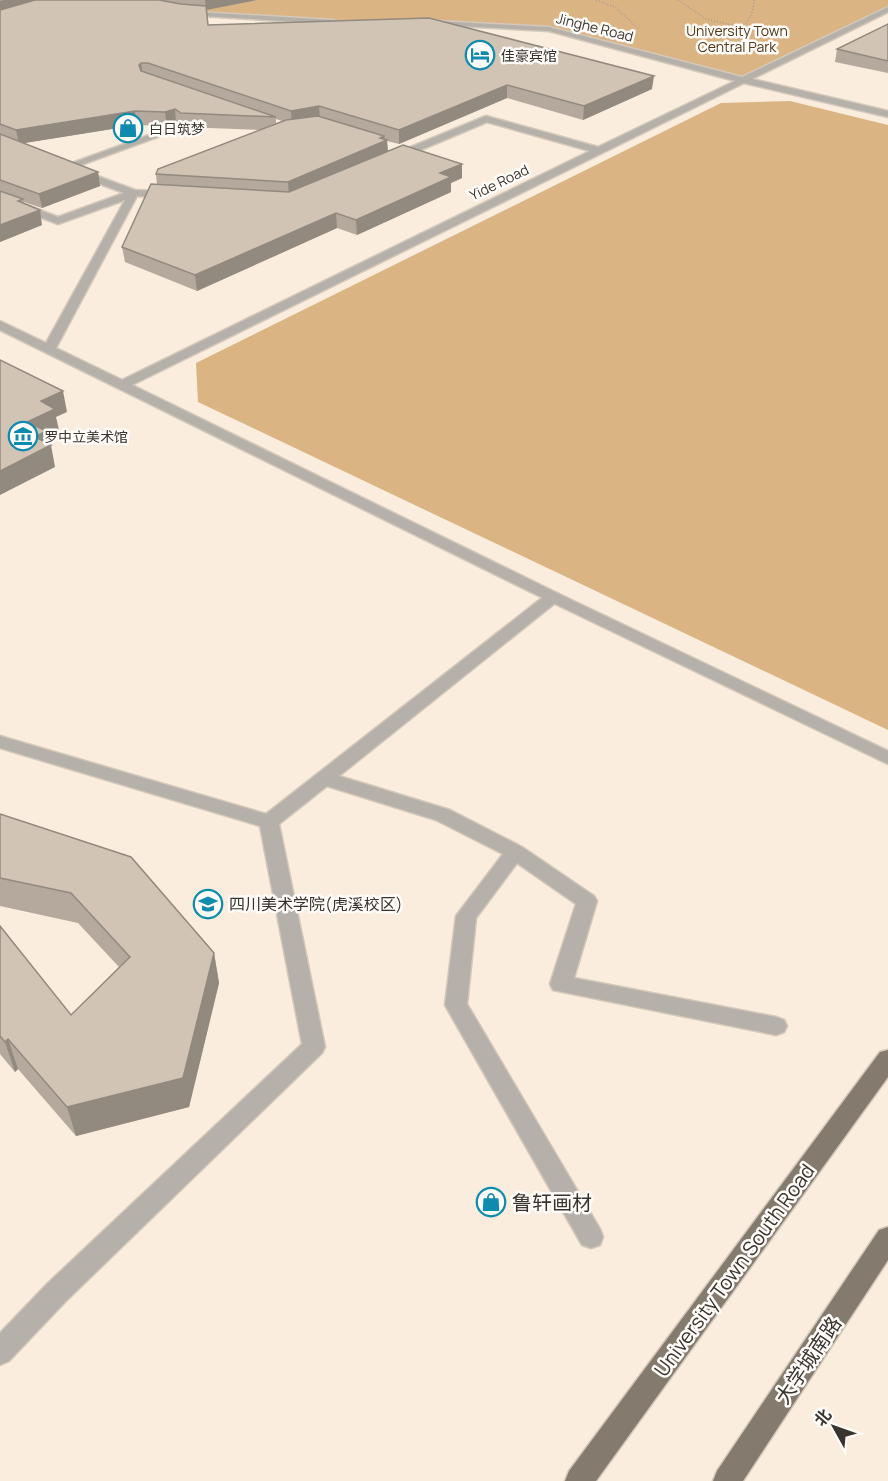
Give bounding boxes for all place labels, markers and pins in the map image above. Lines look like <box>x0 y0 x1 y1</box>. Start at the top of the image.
hotel icon: 佳豪宾馆 <box>464 39 496 71</box>
place label: 佳豪宾馆 <box>501 46 557 65</box>
shop icon: 白日筑梦 <box>112 112 144 144</box>
place label: 白日筑梦 <box>149 119 205 138</box>
museum icon: 罗中立美术馆 <box>7 420 39 452</box>
place label: 罗中立美术馆 <box>44 427 128 446</box>
school or university icon: 四川美术学院(虎溪校区) <box>192 888 224 920</box>
place label: 四川美术学院(虎溪校区) <box>229 893 403 915</box>
shop icon: 鲁轩画材 <box>475 1186 507 1218</box>
place label: 鲁轩画材 <box>512 1189 592 1216</box>

